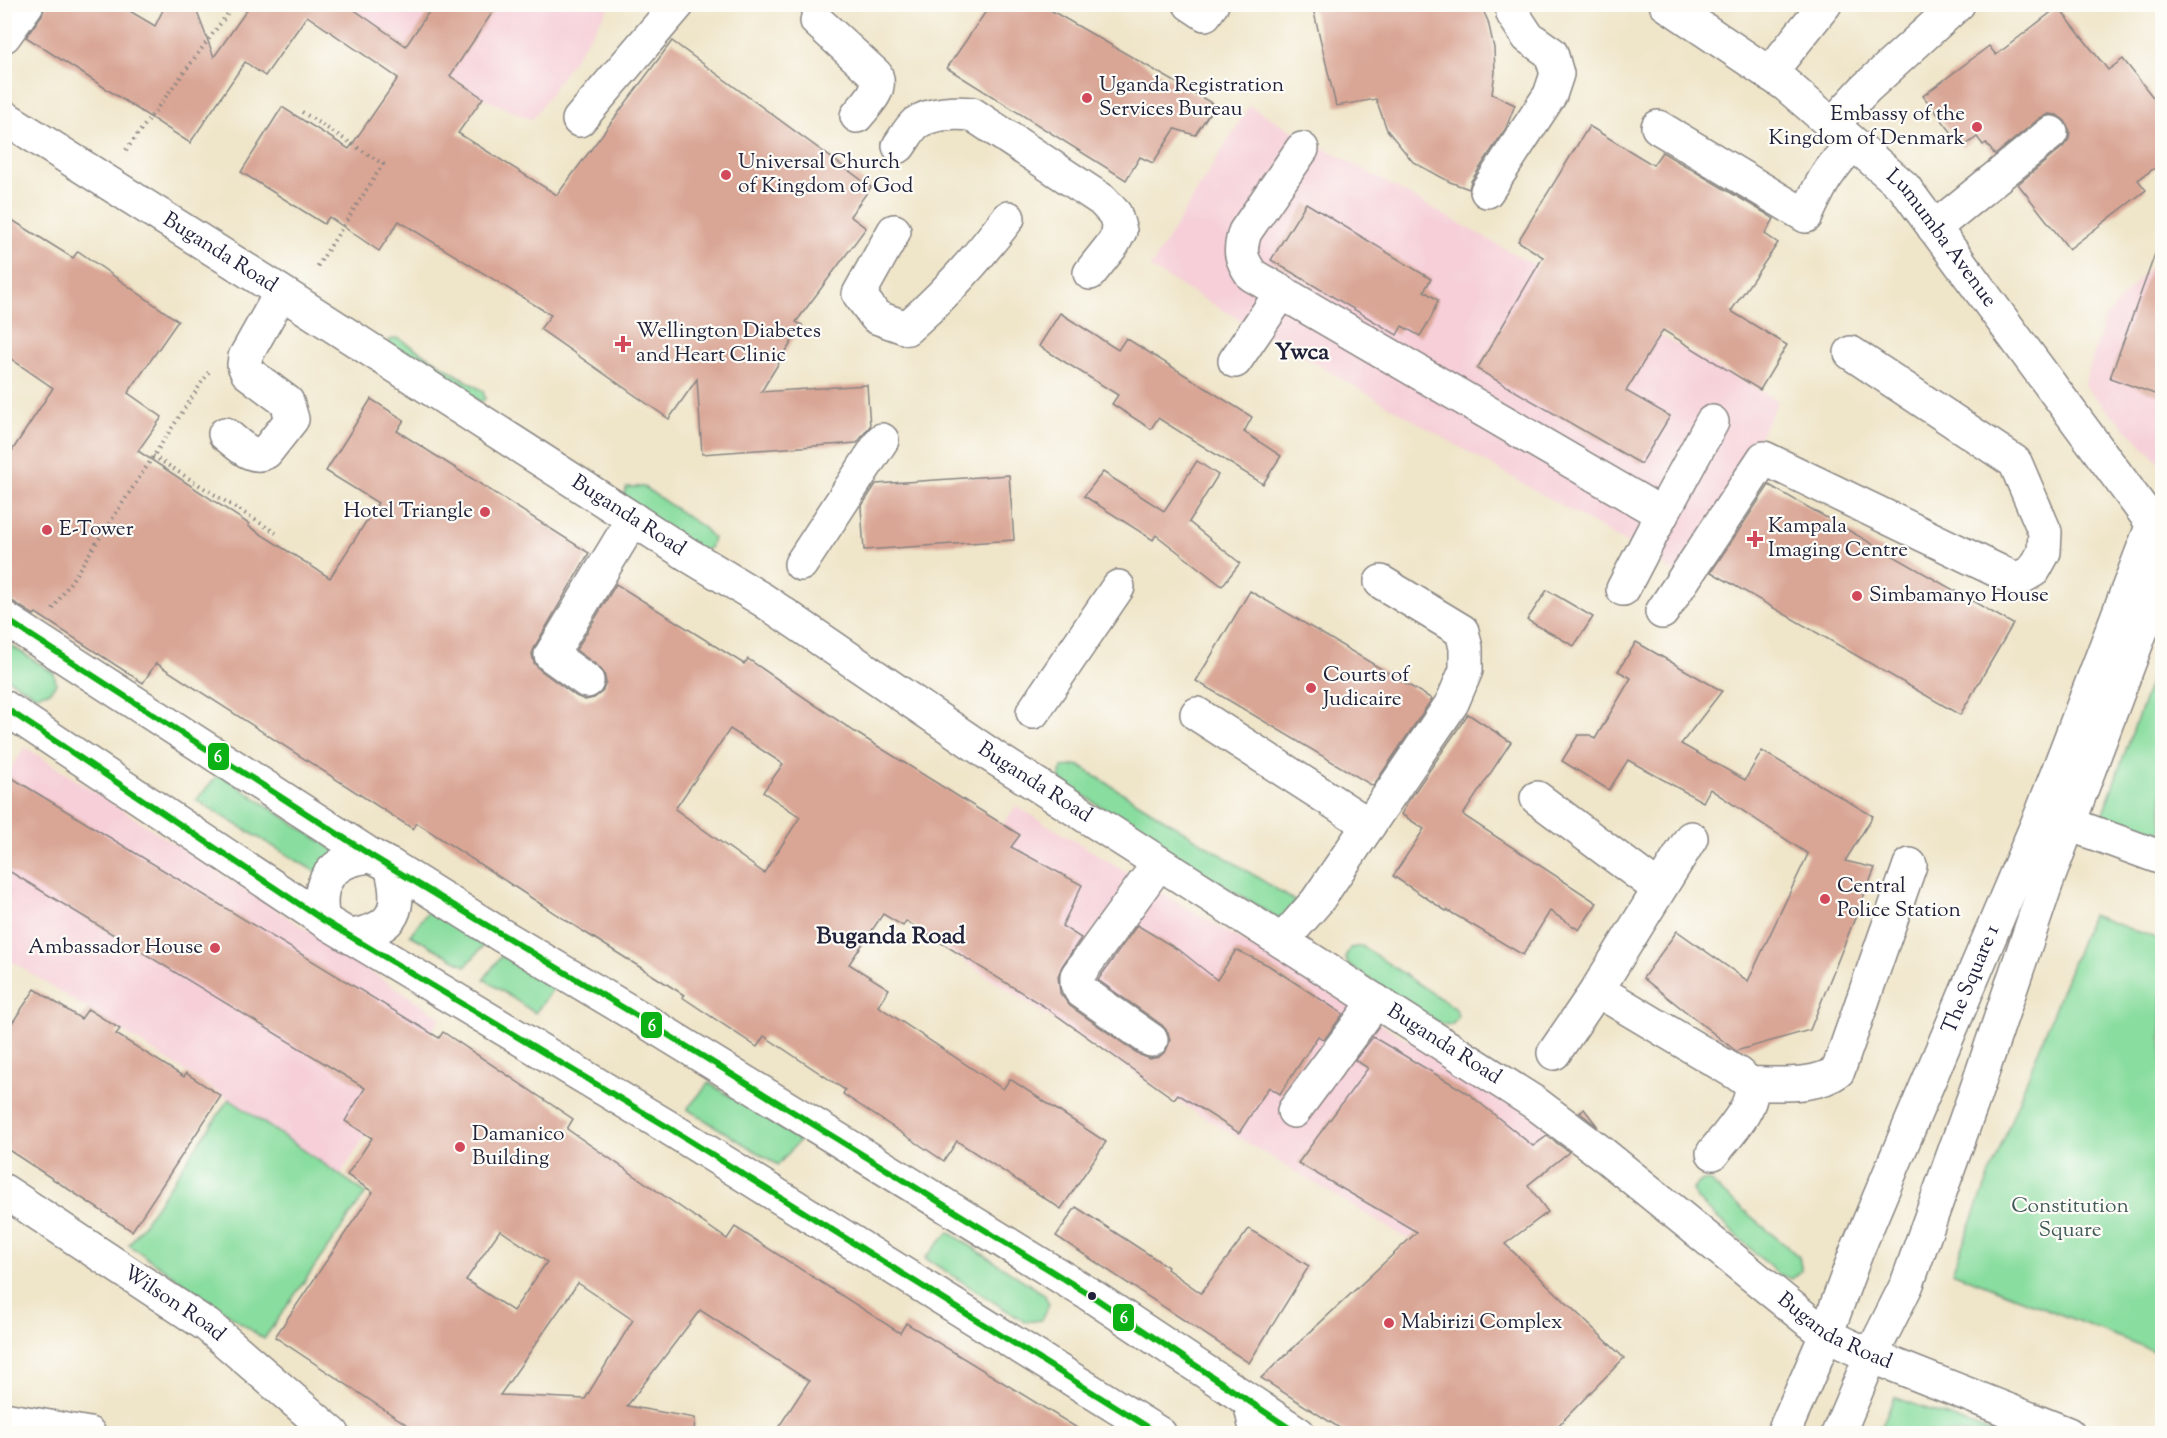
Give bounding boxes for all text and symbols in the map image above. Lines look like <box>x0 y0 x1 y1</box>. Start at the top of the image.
place label: Uganda Registration Services Bureau <box>1099 71 1284 125</box>
marker: Uganda Registration Services Bureau <box>1080 91 1094 105</box>
place label: Embassy of the Kingdom of Denmark <box>1769 100 1966 154</box>
marker: Embassy of the Kingdom of Denmark <box>1970 120 1984 134</box>
place label: Universal Church of Kingdom of God <box>738 148 914 202</box>
street label: Lumumba Avenue <box>1879 162 2003 314</box>
marker: Universal Church of Kingdom of God <box>719 168 733 182</box>
street label: Buganda Road <box>156 206 283 301</box>
place label: Wellington Diabetes and Heart Clinic <box>636 317 821 371</box>
marker: Wellington Diabetes and Heart Clinic <box>614 335 632 353</box>
district label: Ywca <box>1275 336 1330 370</box>
street label: Buganda Road <box>565 468 691 564</box>
place label: Hotel Triangle <box>343 497 473 527</box>
marker: Hotel Triangle <box>478 505 492 519</box>
place label: Kampala Imaging Centre <box>1768 512 1908 566</box>
place label: E-Tower <box>59 515 134 545</box>
marker: E-Tower <box>40 523 54 537</box>
marker: Kampala Imaging Centre <box>1746 530 1764 548</box>
place label: Simbamanyo House <box>1869 581 2049 611</box>
marker: Simbamanyo House <box>1850 589 1864 603</box>
place label: Courts of Judicaire <box>1322 661 1411 715</box>
marker: Courts of Judicaire <box>1304 681 1318 695</box>
street label: Buganda Road <box>971 735 1098 831</box>
line badge: 6 <box>207 742 230 771</box>
text: 6 <box>214 747 222 770</box>
place label: Central Police Station <box>1837 872 1961 926</box>
marker: Central Police Station <box>1818 892 1832 906</box>
district label: Buganda Road <box>816 920 966 954</box>
street label: The Square 1 <box>1935 920 2008 1039</box>
place label: Ambassador House <box>28 933 203 963</box>
marker: Ambassador House <box>208 941 222 955</box>
street label: Buganda Road <box>1381 997 1507 1093</box>
line badge: 6 <box>640 1011 663 1039</box>
text: 6 <box>648 1016 656 1039</box>
place label: Damanico Building <box>472 1120 565 1174</box>
marker: Damanico Building <box>453 1140 467 1154</box>
park label: Constitution Square <box>2011 1192 2129 1246</box>
street label: Wilson Road <box>117 1259 232 1349</box>
street label: Buganda Road <box>1770 1286 1896 1378</box>
unlabelled marker <box>1086 1290 1098 1302</box>
line badge: 6 <box>1112 1303 1135 1332</box>
text: 6 <box>1120 1308 1128 1331</box>
place label: Mabirizi Complex <box>1401 1308 1563 1338</box>
marker: Mabirizi Complex <box>1382 1316 1396 1330</box>

